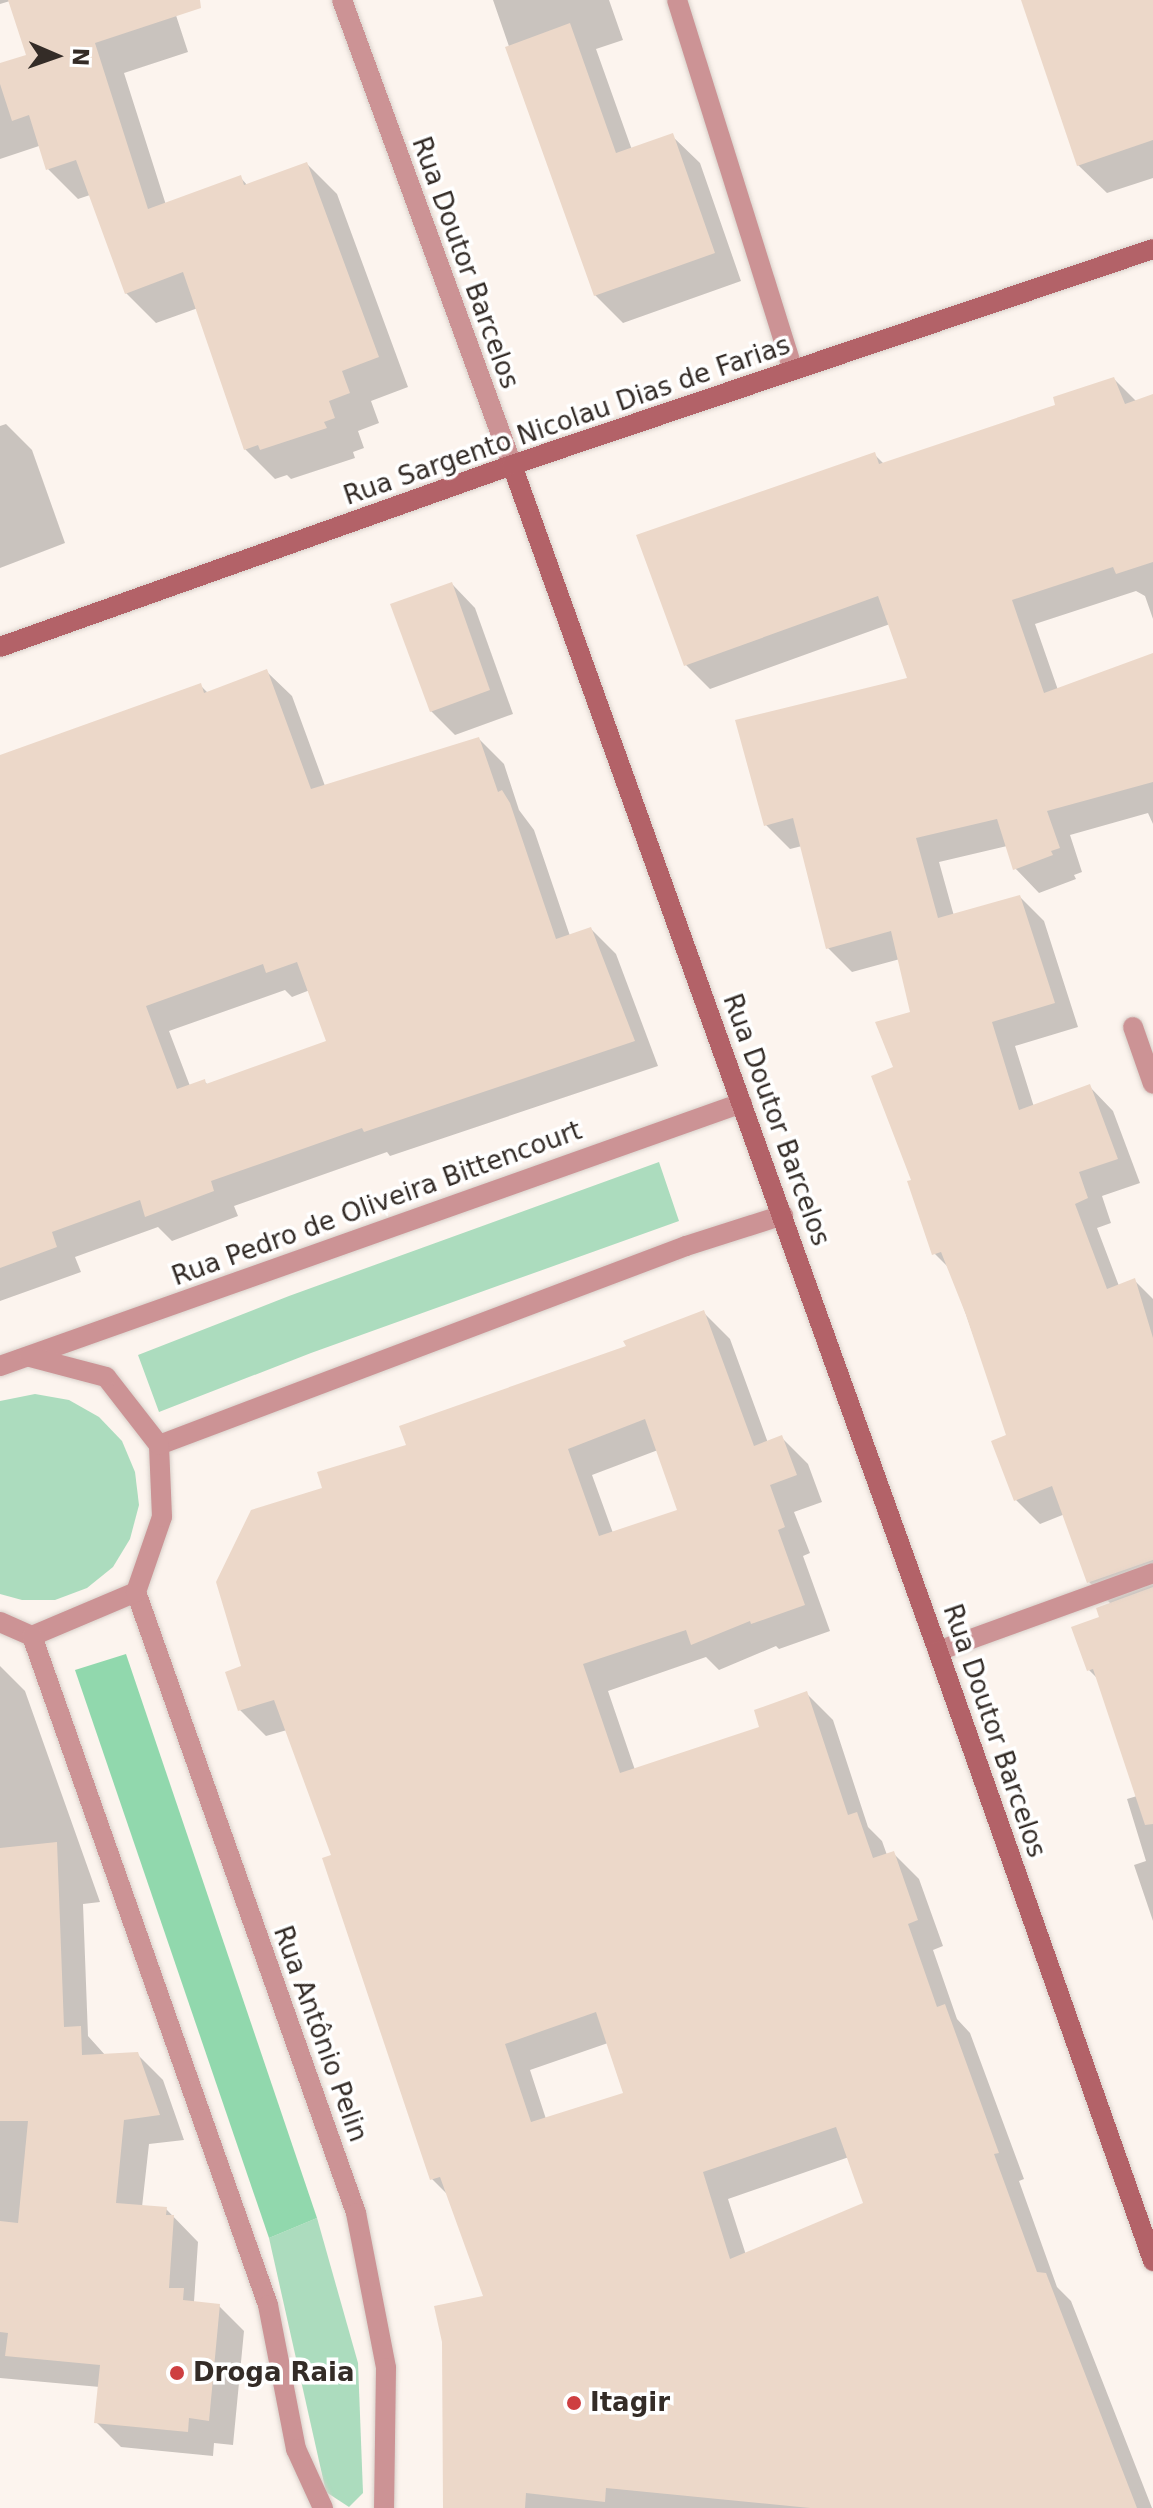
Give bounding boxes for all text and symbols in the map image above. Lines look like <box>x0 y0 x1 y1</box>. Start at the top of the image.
north arrow <box>16 16 96 96</box>
text: N <box>68 47 93 66</box>
street label: Rua Doutor Barcelos <box>405 133 525 393</box>
street label: Rua Sargento Nicolau Dias de Farias <box>340 330 794 512</box>
street label: Rua Doutor Barcelos <box>716 990 836 1250</box>
street label: Rua Pedro de Oliveira Bittencourt <box>168 1115 586 1293</box>
street label: Rua Doutor Barcelos <box>936 1600 1052 1862</box>
street label: Rua Antônio Pelin <box>266 1922 374 2146</box>
place label: Droga Raia <box>193 2357 354 2389</box>
marker: Droga Raia <box>168 2364 186 2382</box>
place label: Itagir <box>590 2387 670 2419</box>
marker: Itagir <box>565 2394 583 2412</box>

